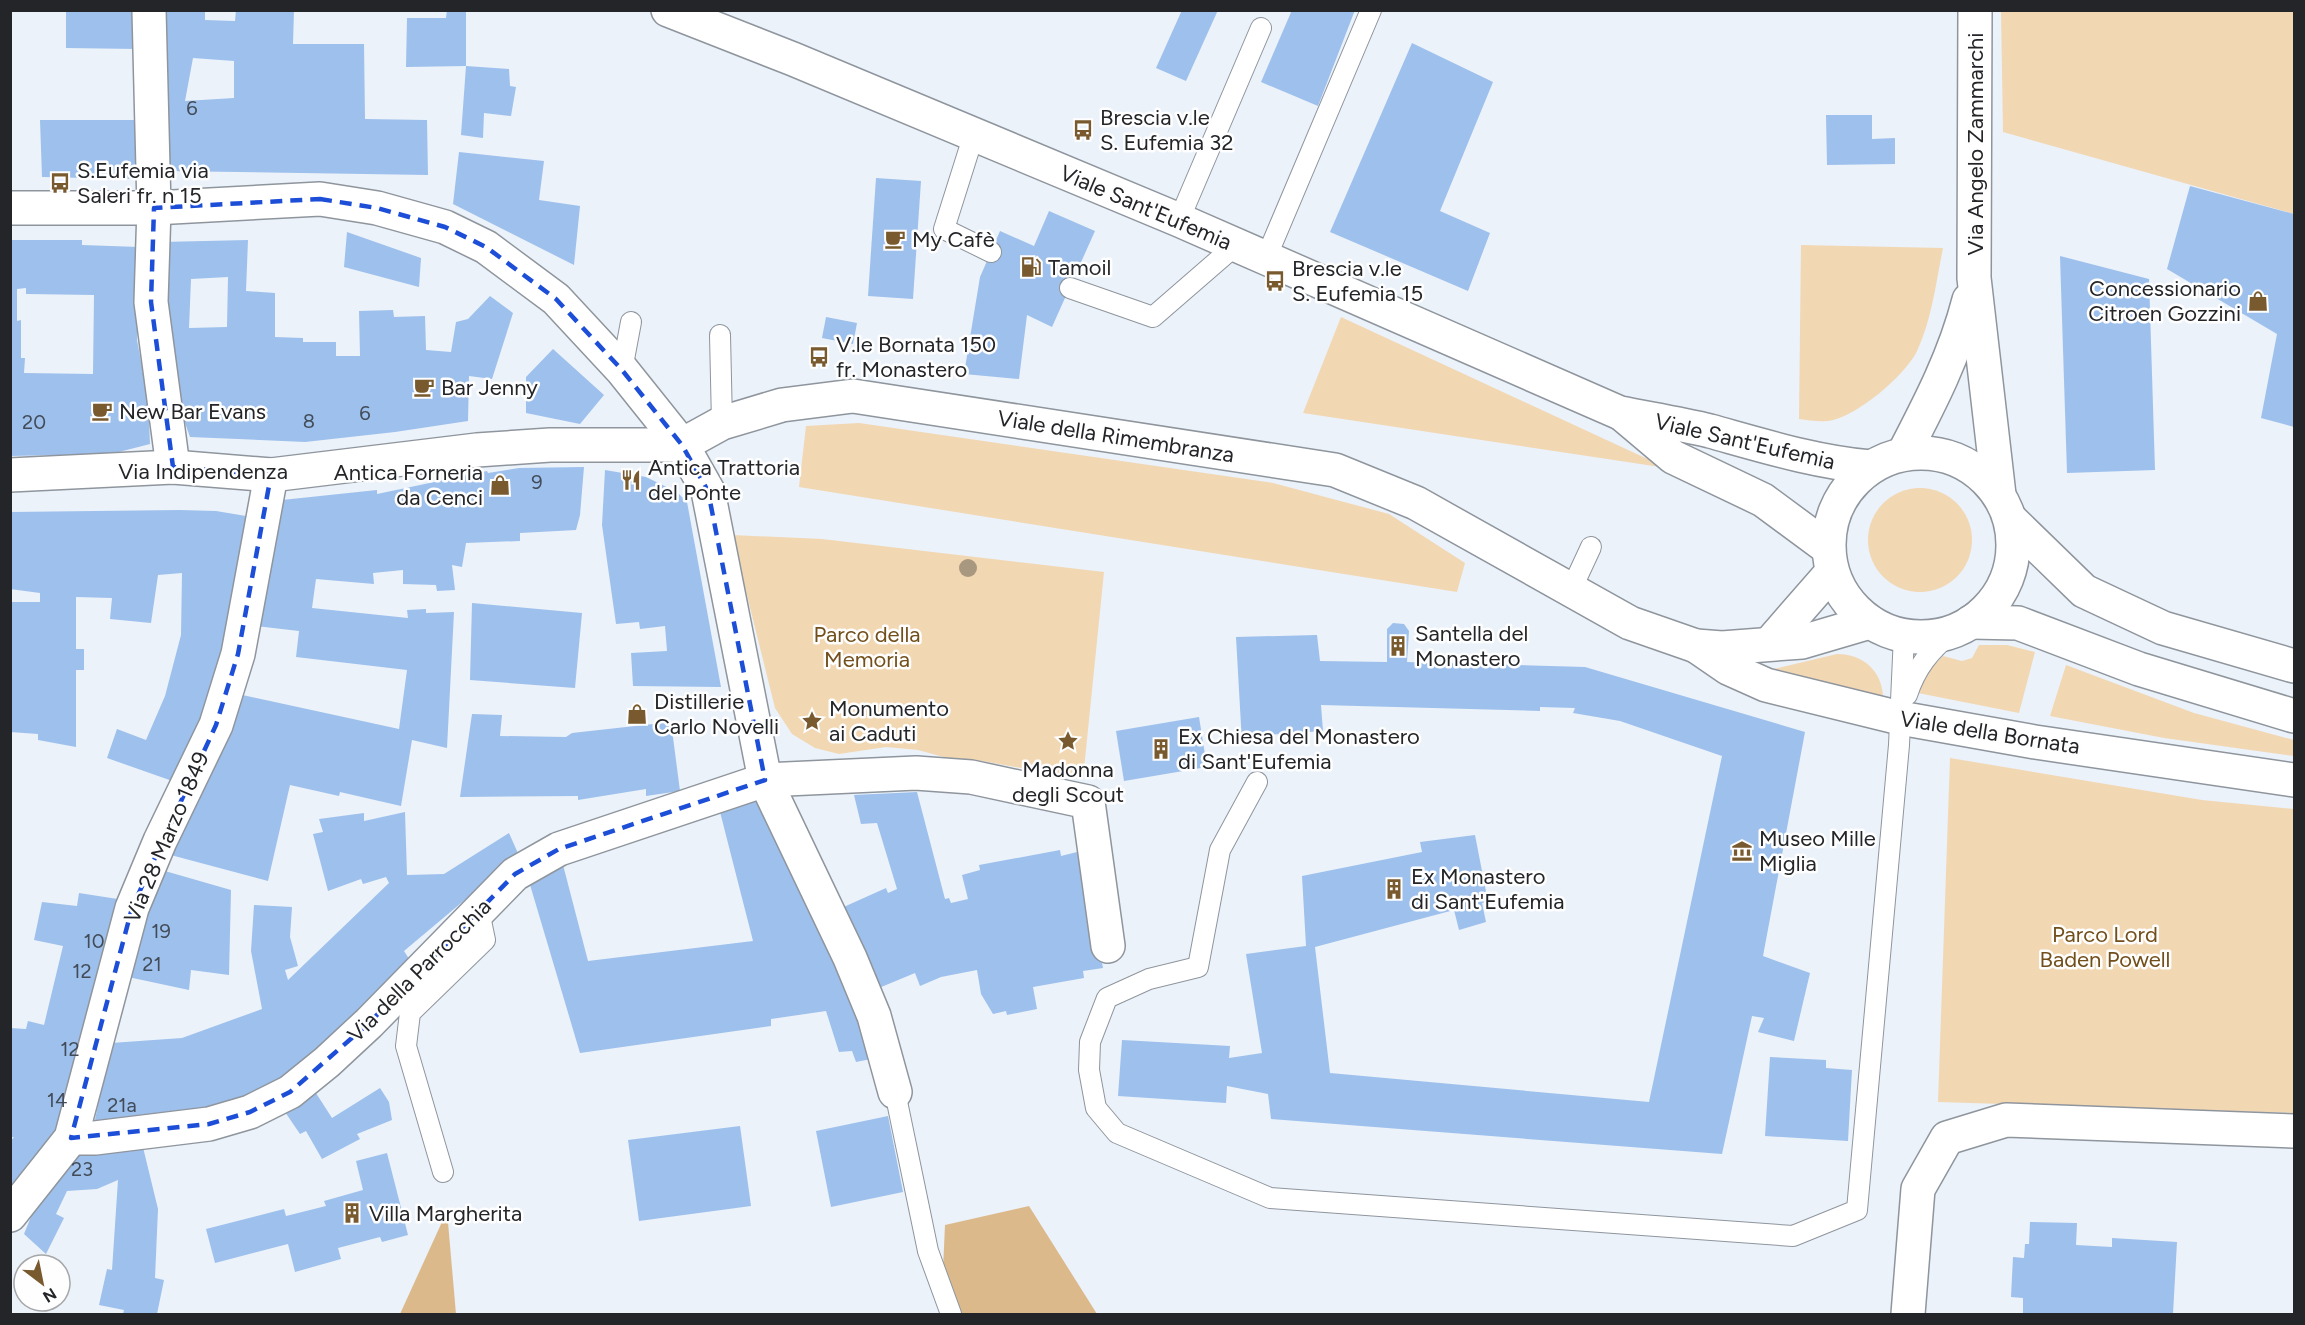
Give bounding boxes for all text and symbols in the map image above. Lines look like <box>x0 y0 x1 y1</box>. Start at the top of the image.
street label: Via Angelo Zammarchi <box>1962 33 1989 255</box>
house number: 6 <box>186 96 198 120</box>
place label: Brescia v.le S. Eufemia 32 <box>1100 104 1234 156</box>
bus stop icon: Brescia v.le S. Eufemia 32 <box>1071 118 1095 142</box>
place label: S.Eufemia via Saleri fr. n 15 <box>77 157 209 209</box>
street label: Viale Sant'Eufemia <box>1056 159 1236 256</box>
bus stop icon: S.Eufemia via Saleri fr. n 15 <box>48 171 72 195</box>
place label: My Cafè <box>912 226 995 253</box>
cafe icon: My Cafè <box>883 227 907 251</box>
place label: Tamoil <box>1048 254 1111 281</box>
fuel station icon: Tamoil <box>1019 255 1043 279</box>
place label: Brescia v.le S. Eufemia 15 <box>1292 255 1423 307</box>
bus stop icon: Brescia v.le S. Eufemia 15 <box>1263 269 1287 293</box>
place label: Concessionario Citroen Gozzini <box>2088 275 2241 327</box>
shop icon: Concessionario Citroen Gozzini <box>2246 289 2270 313</box>
place label: V.le Bornata 150 fr. Monastero <box>836 331 996 383</box>
bus stop icon: V.le Bornata 150 fr. Monastero <box>807 345 831 369</box>
place label: Bar Jenny <box>441 374 538 401</box>
cafe icon: Bar Jenny <box>412 375 436 399</box>
place label: New Bar Evans <box>119 398 266 425</box>
cafe icon: New Bar Evans <box>90 399 114 423</box>
house number: 6 <box>359 401 371 425</box>
street label: Viale della Rimembranza <box>996 404 1236 469</box>
street label: Viale Sant'Eufemia <box>1652 408 1838 475</box>
house number: 8 <box>303 409 315 433</box>
house number: 20 <box>22 410 46 434</box>
place label: Antica Trattoria del Ponte <box>648 454 800 506</box>
street label: Via Indipendenza <box>118 458 288 485</box>
place label: Antica Forneria da Cenci <box>334 459 483 511</box>
restaurant icon: Antica Trattoria del Ponte <box>619 468 643 492</box>
house number: 9 <box>531 470 543 494</box>
shop icon: Antica Forneria da Cenci <box>488 473 512 497</box>
place label: Santella del Monastero <box>1415 620 1528 672</box>
park label: Parco della Memoria <box>813 621 921 673</box>
building icon: Santella del Monastero <box>1386 634 1410 658</box>
place label: Distillerie Carlo Novelli <box>654 688 779 740</box>
place label: Monumento ai Caduti <box>829 695 949 747</box>
shop icon: Distillerie Carlo Novelli <box>625 702 649 726</box>
street label: Viale della Bornata <box>1898 705 2082 760</box>
place icon: Monumento ai Caduti <box>800 709 824 733</box>
place label: Ex Chiesa del Monastero di Sant'Eufemia <box>1178 723 1420 775</box>
place icon: Madonna degli Scout <box>1056 729 1080 753</box>
building icon: Ex Chiesa del Monastero di Sant'Eufemia <box>1149 737 1173 761</box>
street label: Via 28 Marzo 1849 <box>118 748 215 927</box>
place label: Madonna degli Scout <box>1012 756 1124 808</box>
place label: Museo Mille Miglia <box>1759 825 1876 877</box>
museum icon: Museo Mille Miglia <box>1730 839 1754 863</box>
place label: Ex Monastero di Sant'Eufemia <box>1411 863 1565 915</box>
building icon: Ex Monastero di Sant'Eufemia <box>1382 877 1406 901</box>
street label: Via della Parrocchia <box>342 893 497 1048</box>
house number: 19 <box>151 919 171 943</box>
park label: Parco Lord Baden Powell <box>2040 921 2170 973</box>
house number: 10 <box>83 929 105 953</box>
house number: 21 <box>142 952 162 976</box>
house number: 12 <box>72 959 92 983</box>
house number: 12 <box>60 1037 80 1061</box>
house number: 14 <box>47 1088 67 1112</box>
house number: 21a <box>107 1093 137 1117</box>
house number: 23 <box>71 1157 93 1181</box>
place label: Villa Margherita <box>369 1200 522 1227</box>
building icon: Villa Margherita <box>340 1201 364 1225</box>
north arrow <box>12 1253 72 1313</box>
text: N <box>39 1284 60 1307</box>

